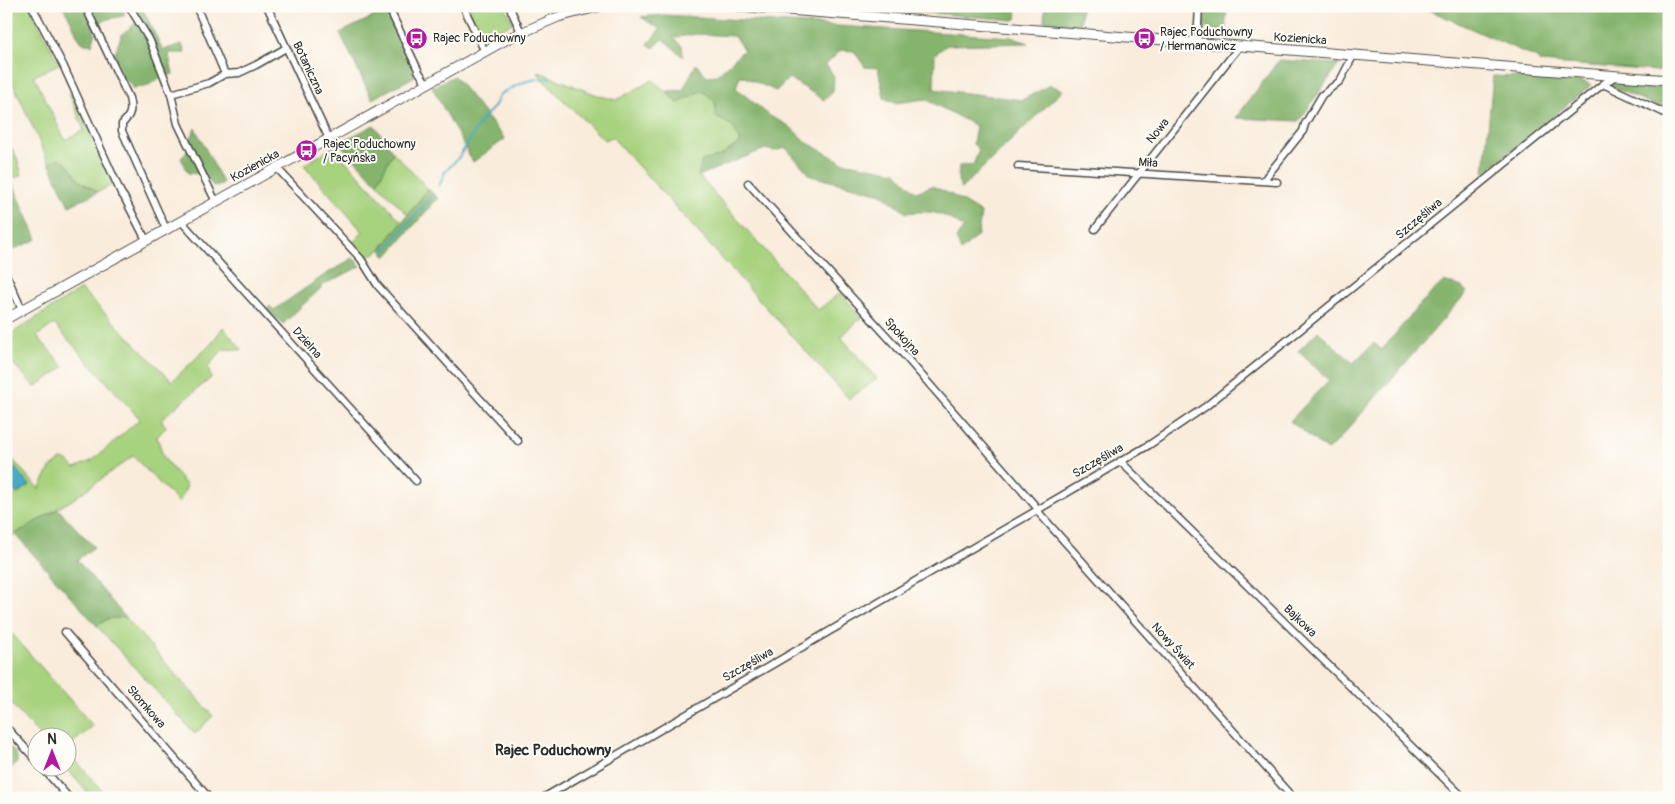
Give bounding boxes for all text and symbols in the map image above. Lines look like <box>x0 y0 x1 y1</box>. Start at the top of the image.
place label: Rajec Poduchowny / Hermanowicz <box>1160 25 1253 54</box>
bus stop icon: Rajec Poduchowny <box>405 26 429 50</box>
bus stop icon: Rajec Poduchowny / Hermanowicz <box>1132 27 1156 51</box>
street label: Kozienicka <box>1273 30 1328 48</box>
place label: Rajec Poduchowny <box>433 31 526 46</box>
street label: Botaniczna <box>289 39 327 97</box>
street label: Nowa <box>1143 115 1173 147</box>
place label: Rajec Poduchowny / Pacyńska <box>323 137 416 166</box>
bus stop icon: Rajec Poduchowny / Pacyńska <box>295 139 319 163</box>
street label: Kozienicka <box>228 146 282 185</box>
street label: Miła <box>1138 155 1158 171</box>
street label: Szczęśliwa <box>1393 195 1446 243</box>
street label: Spokojna <box>881 315 923 359</box>
street label: Dzielna <box>289 324 325 362</box>
street label: Szczęśliwa <box>1070 440 1126 482</box>
street label: Bajkowa <box>1280 602 1320 641</box>
street label: Nowy Świat <box>1148 619 1199 673</box>
street label: Szczęśliwa <box>720 644 776 686</box>
street label: Słomkowa <box>123 683 169 732</box>
north arrow <box>28 726 78 776</box>
text: N <box>47 731 57 748</box>
district label: Rajec Poduchowny <box>495 741 612 760</box>

